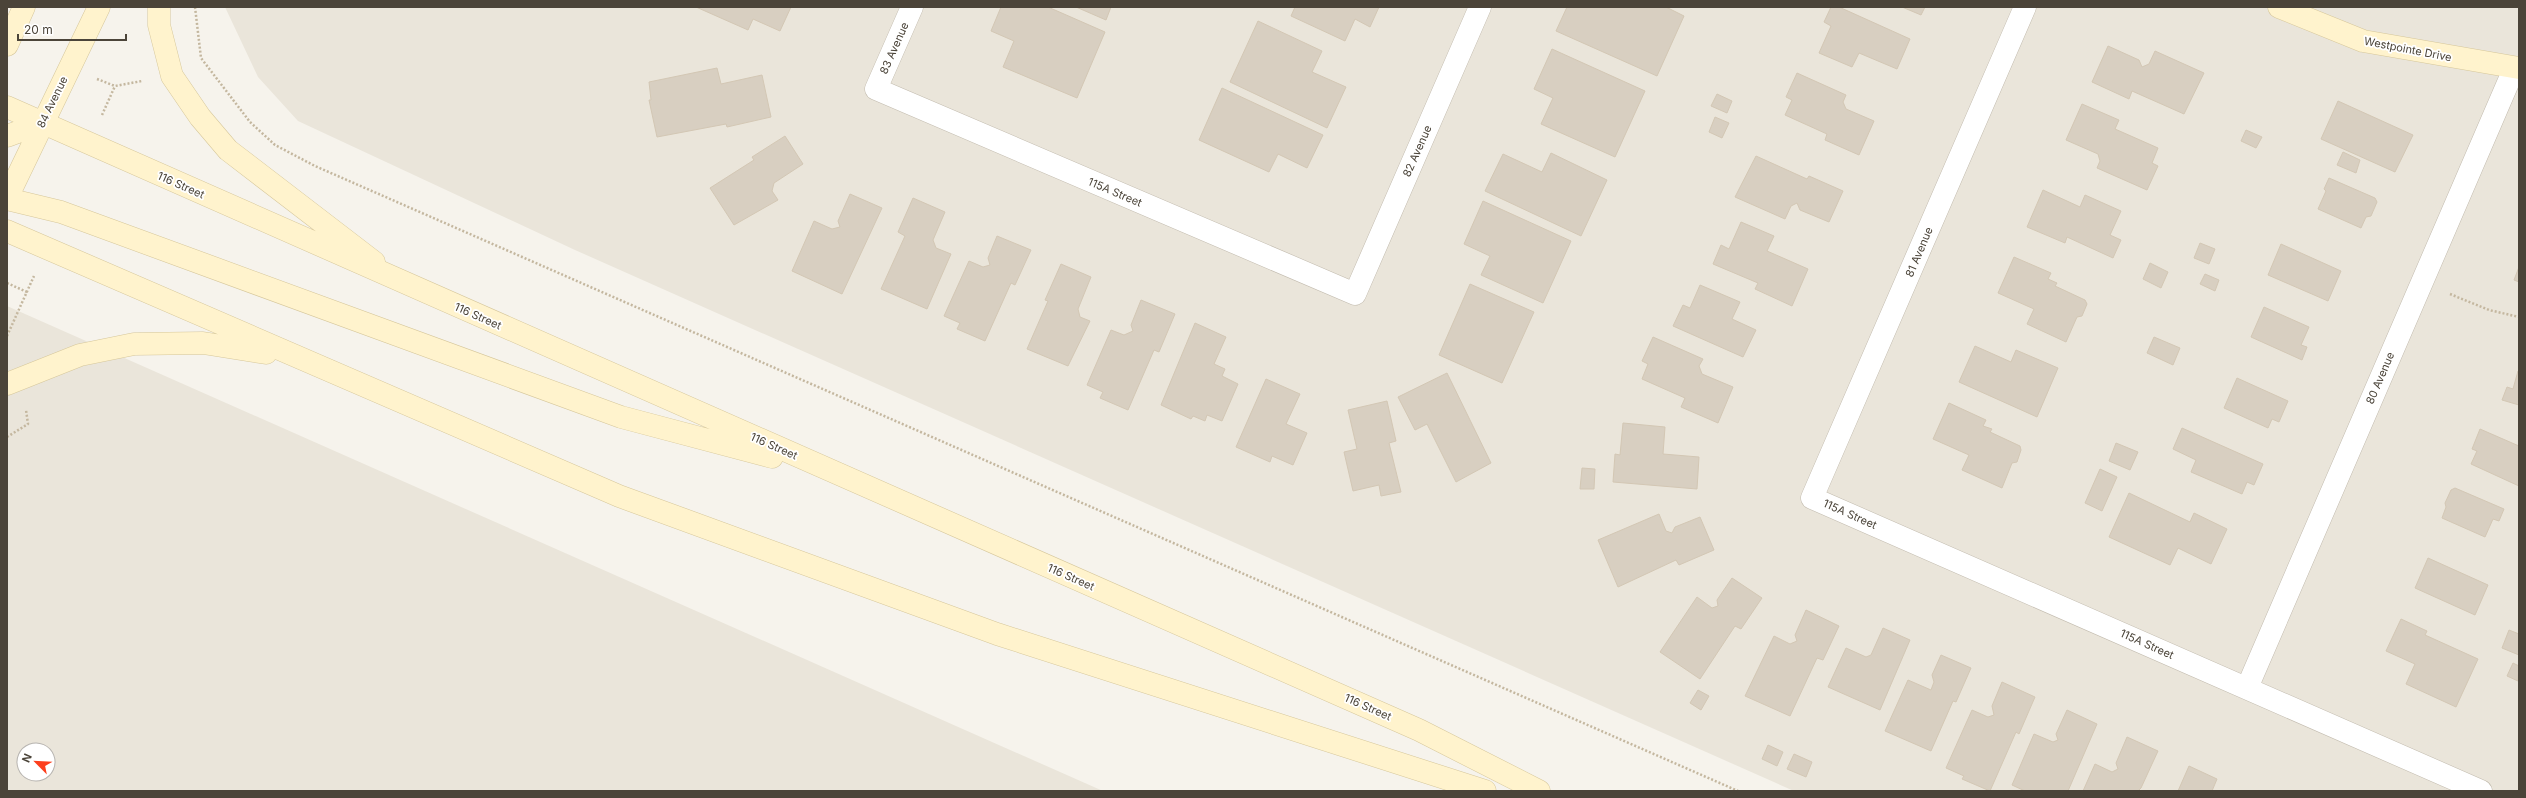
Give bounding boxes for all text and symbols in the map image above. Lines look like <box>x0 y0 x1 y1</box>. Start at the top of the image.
scale bar <box>18 16 126 42</box>
street label: 83 Avenue <box>876 20 912 76</box>
text: 20 m <box>24 22 53 37</box>
street label: Westpointe Drive <box>2363 34 2453 64</box>
street label: 84 Avenue <box>34 74 70 130</box>
street label: 82 Avenue <box>1399 123 1435 179</box>
street label: 116 Street <box>155 168 207 202</box>
street label: 115A Street <box>1086 174 1145 210</box>
street label: 81 Avenue <box>1902 225 1936 279</box>
street label: 116 Street <box>452 299 504 333</box>
street label: 80 Avenue <box>2363 350 2397 406</box>
street label: 116 Street <box>748 429 800 463</box>
street label: 115A Street <box>1821 496 1879 532</box>
street label: 116 Street <box>1045 560 1097 594</box>
street label: 115A Street <box>2118 626 2176 662</box>
street label: 116 Street <box>1342 690 1394 724</box>
north arrow <box>16 742 56 782</box>
text: N <box>19 751 35 765</box>

